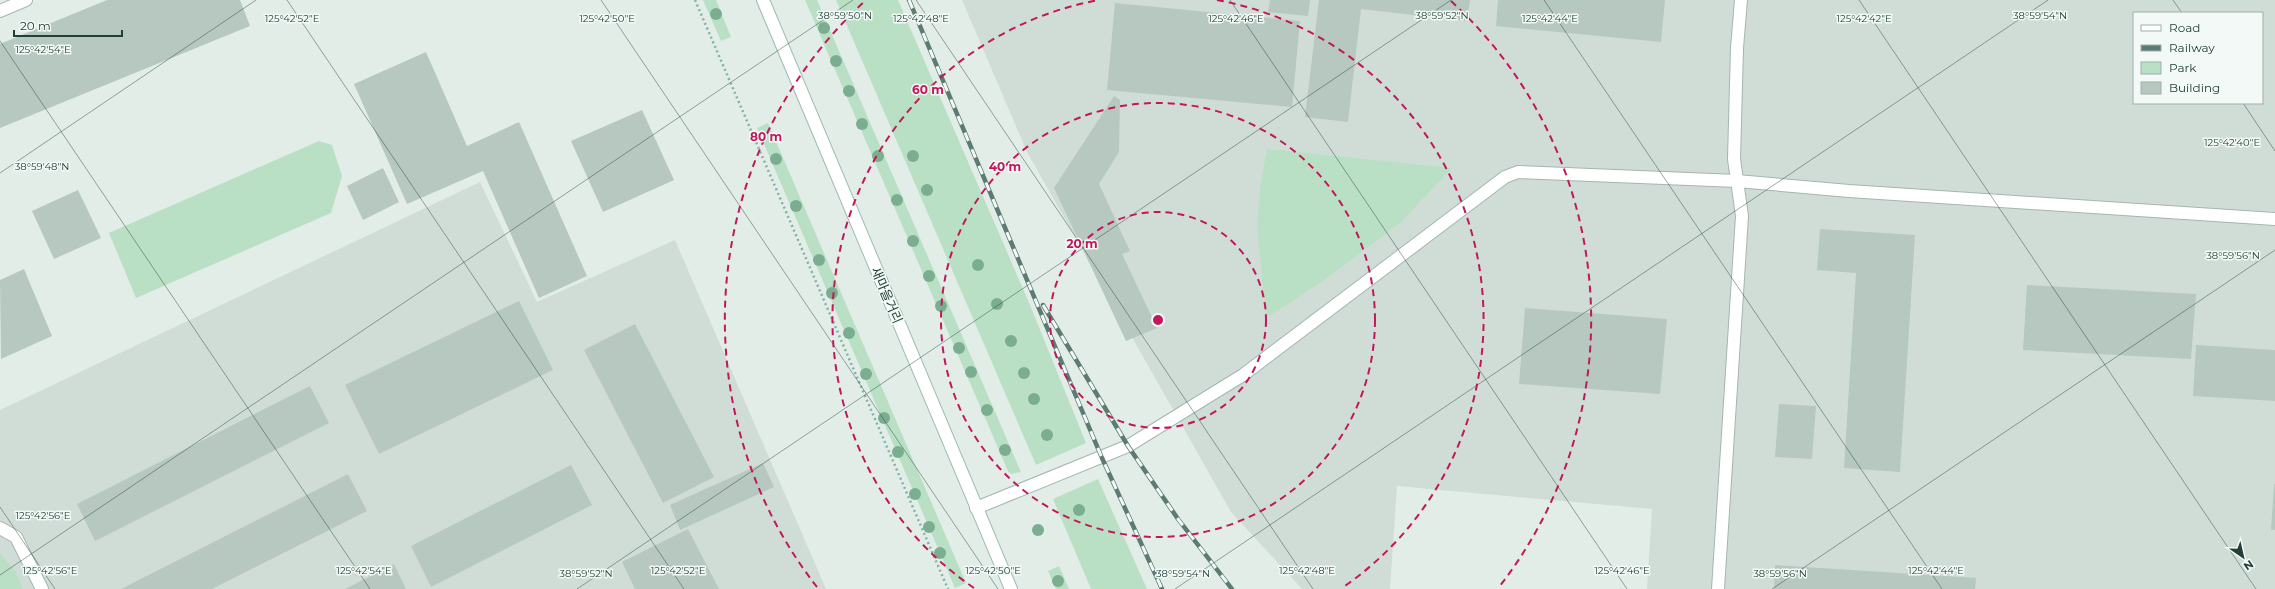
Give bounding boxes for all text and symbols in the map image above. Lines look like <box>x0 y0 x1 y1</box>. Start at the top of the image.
text: 38°59'50"N <box>818 9 872 22</box>
text: 38°59'52"N <box>1415 9 1469 22</box>
text: 38°59'54"N <box>2013 9 2067 22</box>
scale bar <box>14 12 122 38</box>
text: 125°42'52"E <box>265 12 320 25</box>
text: 125°42'50"E <box>579 12 635 25</box>
text: 125°42'48"E <box>893 12 949 25</box>
text: 125°42'46"E <box>1208 12 1264 25</box>
text: 125°42'44"E <box>1522 12 1578 25</box>
text: 125°42'42"E <box>1836 12 1892 25</box>
legend <box>2133 12 2263 104</box>
text: 20 m <box>20 18 51 33</box>
text: Road <box>2169 20 2200 35</box>
text: Railway <box>2169 40 2215 55</box>
text: 125°42'54"E <box>15 43 71 56</box>
text: Park <box>2169 60 2197 75</box>
text: Building <box>2169 80 2220 95</box>
text: 60 m <box>912 82 944 97</box>
text: 80 m <box>750 129 782 144</box>
text: 125°42'40"E <box>2204 136 2260 149</box>
text: 40 m <box>989 159 1021 174</box>
text: 38°59'48"N <box>15 160 69 173</box>
text: 20 m <box>1066 236 1098 251</box>
text: 38°59'56"N <box>2206 249 2260 262</box>
street label: 새마을거리 <box>868 264 906 326</box>
centre of rings <box>1151 313 1165 327</box>
text: 125°42'56"E <box>15 509 71 522</box>
north arrow <box>2223 537 2263 577</box>
text: N <box>2241 557 2256 574</box>
text: 125°42'56"E <box>22 564 78 577</box>
text: 125°42'54"E <box>336 564 392 577</box>
text: 125°42'52"E <box>651 564 706 577</box>
text: 125°42'50"E <box>965 564 1021 577</box>
text: 125°42'48"E <box>1279 564 1335 577</box>
text: 125°42'46"E <box>1594 564 1650 577</box>
text: 125°42'44"E <box>1908 564 1964 577</box>
text: 38°59'52"N <box>559 567 613 580</box>
text: 38°59'54"N <box>1156 567 1210 580</box>
text: 38°59'56"N <box>1753 567 1807 580</box>

